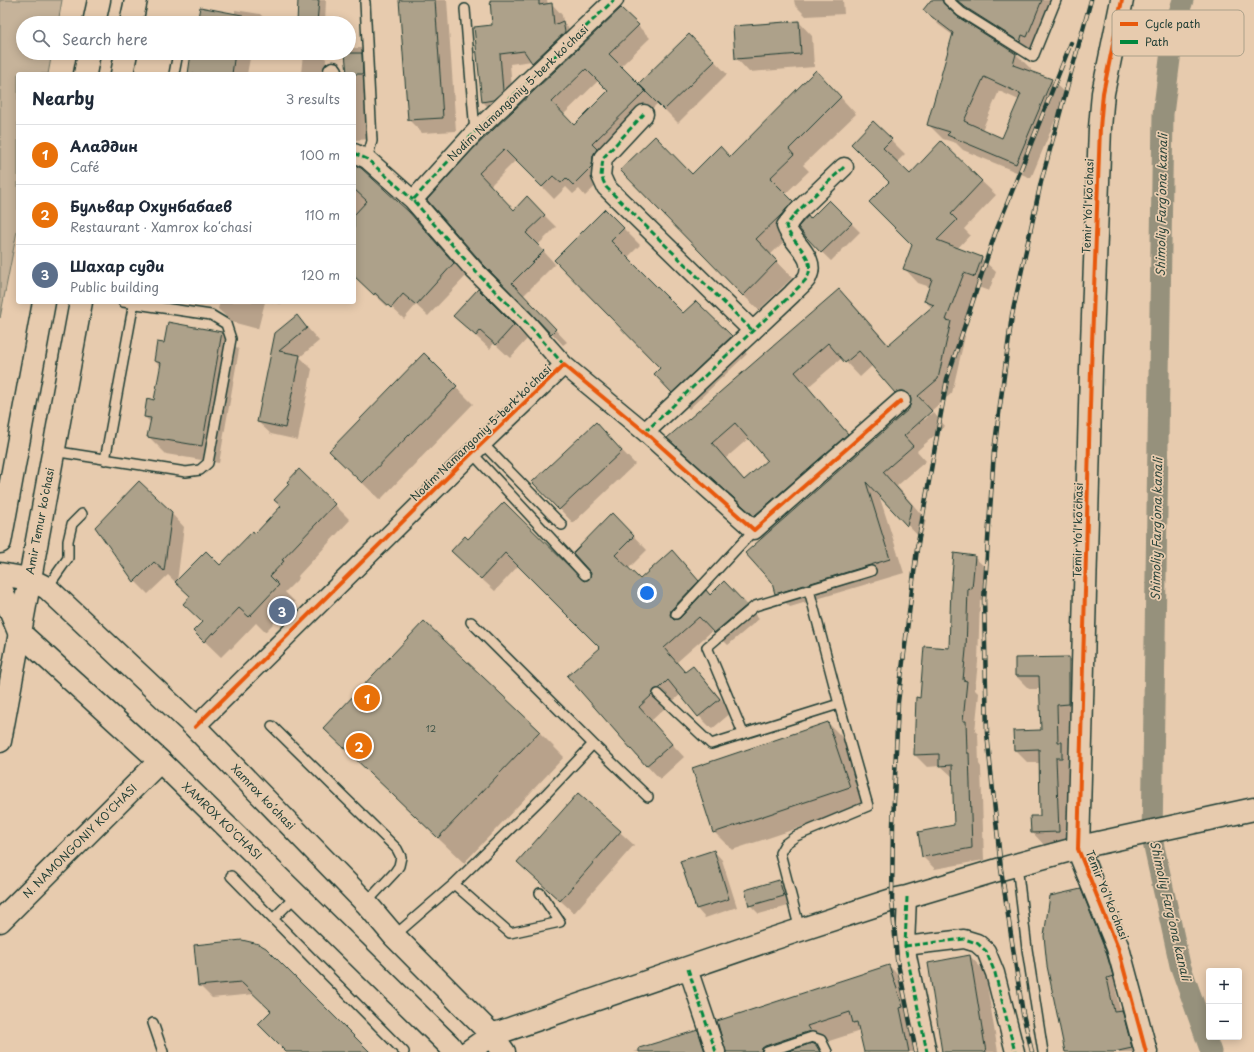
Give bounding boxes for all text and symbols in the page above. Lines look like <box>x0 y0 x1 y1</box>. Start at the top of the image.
legend <box>1112 10 1244 56</box>
text: Cycle path <box>1145 15 1200 32</box>
search box <box>16 16 356 60</box>
street label: Nodim Namangoniy 5-berk koʻchasi <box>443 20 592 165</box>
icon: search <box>30 27 52 49</box>
text: Search here <box>62 27 148 50</box>
text: Path <box>1145 33 1169 50</box>
text: Nearby <box>32 85 94 111</box>
text: 3 results <box>286 89 340 108</box>
water label: Shimoliy Fargʻona kanali <box>1151 131 1171 277</box>
text: Аладдин <box>70 134 138 157</box>
text: 1 <box>42 145 48 164</box>
text: 100 m <box>300 145 340 164</box>
text: Café <box>70 157 99 176</box>
street label: Temir Yoʻl koʻchasi <box>1077 158 1098 254</box>
text: Бульвар Охунбабаев <box>70 194 232 217</box>
text: 2 <box>40 205 50 224</box>
text: 110 m <box>305 205 340 224</box>
text: Restaurant · Xamrox koʻchasi <box>70 217 252 236</box>
text: Шахар суди <box>70 254 164 277</box>
text: 3 <box>41 265 49 284</box>
text: 120 m <box>301 265 340 284</box>
text: Public building <box>70 277 159 296</box>
street label: Nodim Namangoniy 5-berk koʻchasi <box>406 360 555 505</box>
water label: Shimoliy Fargʻona kanali <box>1146 455 1166 601</box>
street label: Amir Temur koʻchasi <box>21 466 58 576</box>
street label: Temir Yoʻl koʻchasi <box>1068 482 1087 578</box>
your location <box>637 583 657 603</box>
pin: 3 <box>269 596 295 626</box>
pin: 1 <box>354 683 380 713</box>
house number: 12 <box>426 721 436 735</box>
pin: 2 <box>346 731 372 761</box>
street label: Xamrox koʻchasi <box>228 760 299 833</box>
street label: XAMROX KO'CHASI <box>179 778 266 863</box>
street label: N. NAMONGONIY KO'CHASI <box>19 780 141 902</box>
water label: Shimoliy Fargʻona kanali <box>1146 839 1196 985</box>
street label: Temir Yoʻl koʻchasi <box>1082 847 1133 942</box>
map controls <box>1206 968 1242 1040</box>
button: + <box>1206 968 1242 1004</box>
button: − <box>1206 1004 1242 1040</box>

